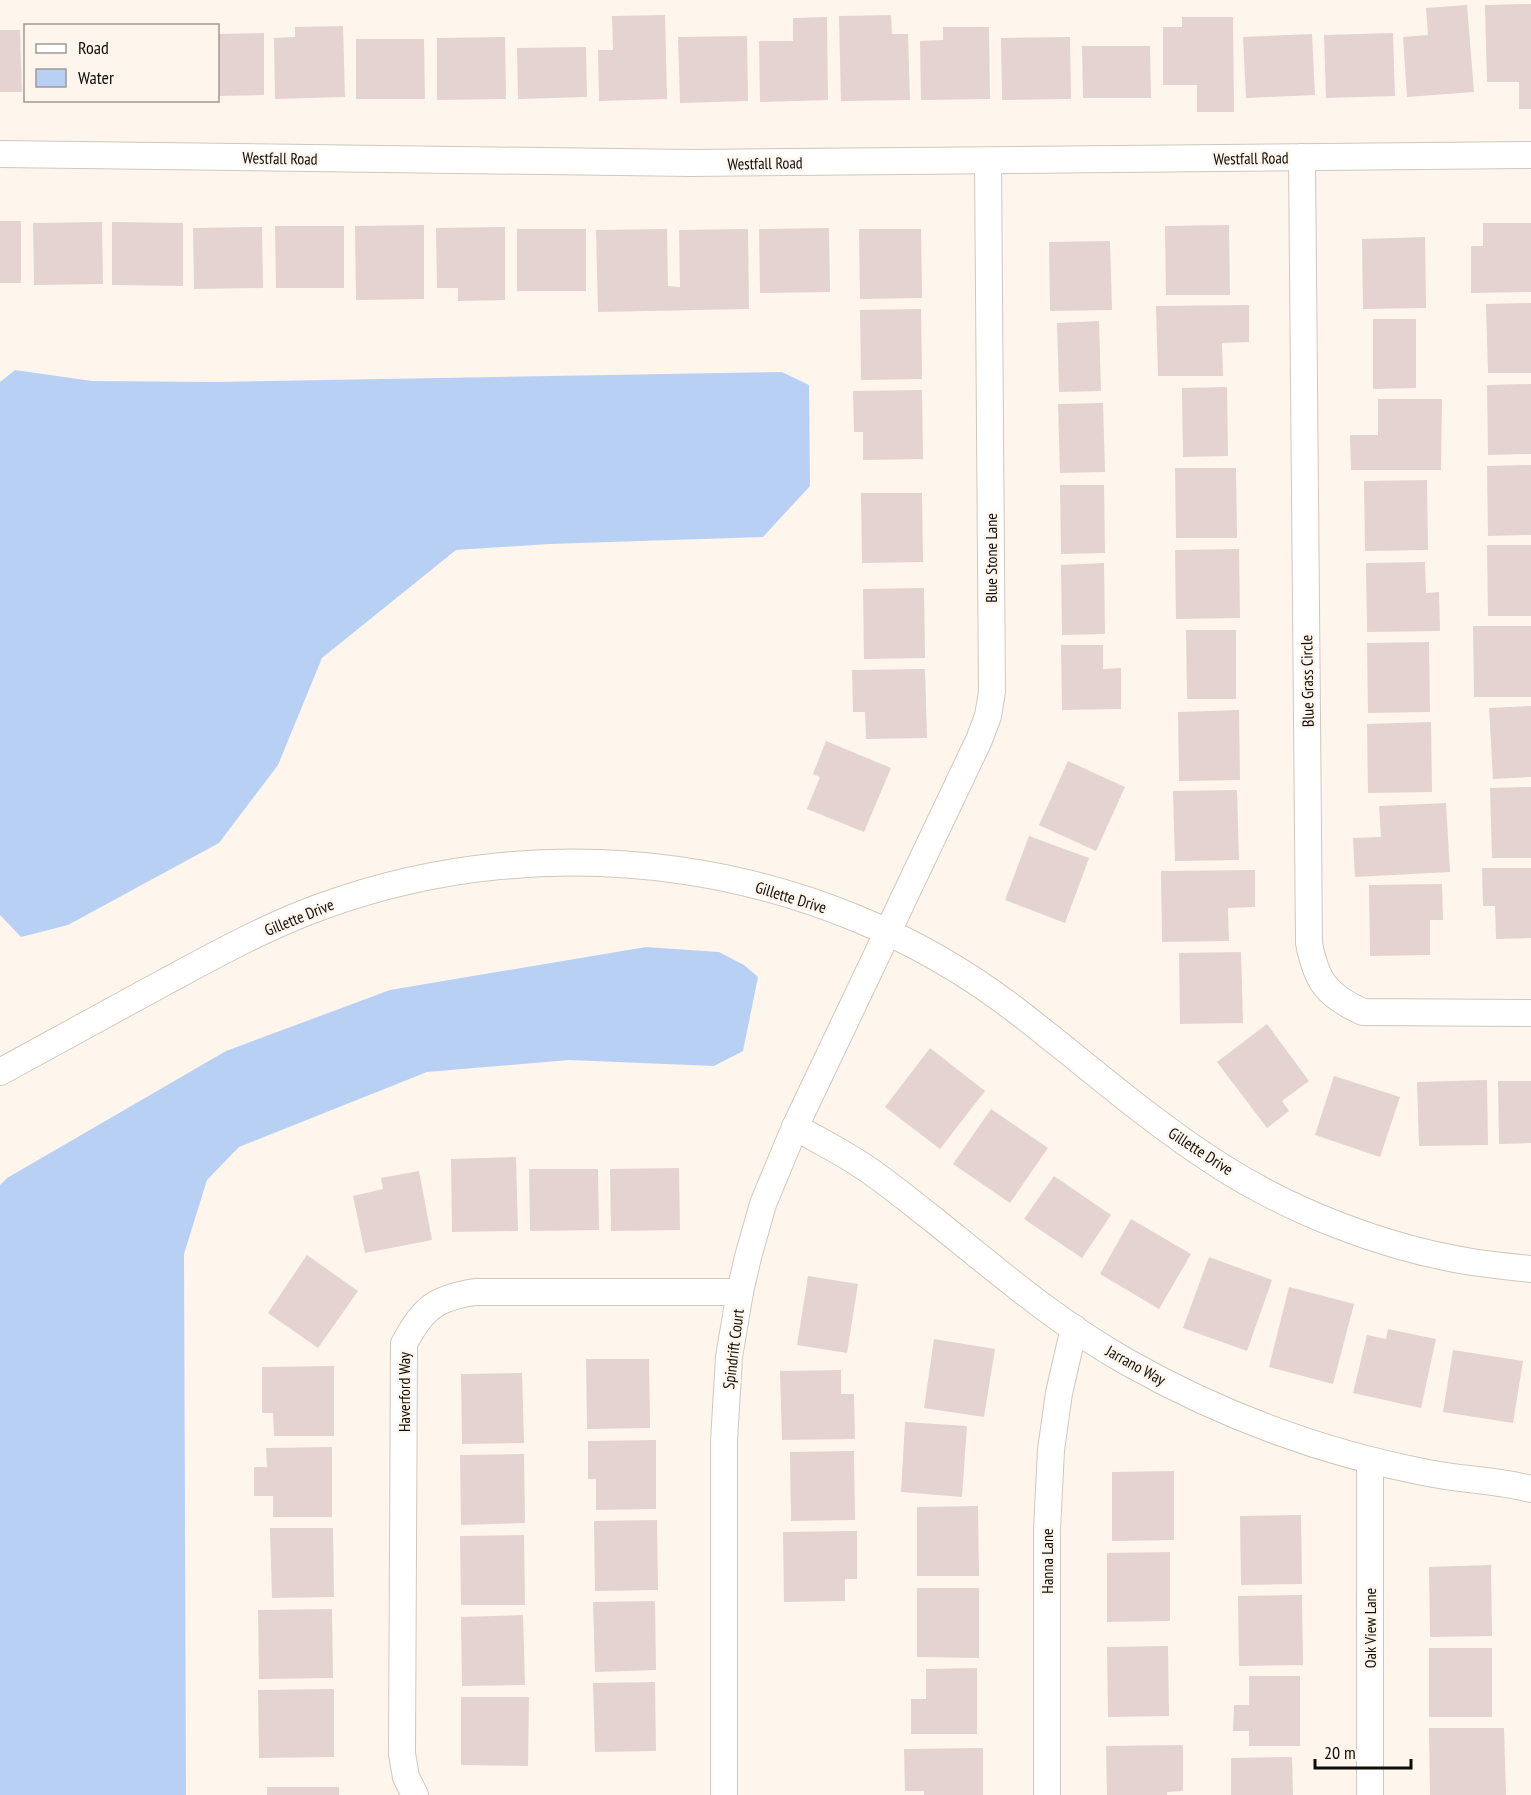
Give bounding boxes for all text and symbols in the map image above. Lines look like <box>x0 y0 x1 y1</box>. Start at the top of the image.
legend <box>24 24 219 102</box>
text: Road <box>78 36 109 59</box>
text: Water <box>78 66 114 89</box>
street label: Westfall Road <box>242 147 318 169</box>
street label: Westfall Road <box>1213 147 1289 169</box>
street label: Westfall Road <box>727 152 803 174</box>
street label: Blue Stone Lane <box>981 513 1001 603</box>
street label: Blue Grass Circle <box>1296 635 1318 727</box>
street label: Gillette Drive <box>753 877 829 917</box>
street label: Gillette Drive <box>261 894 337 940</box>
street label: Gillette Drive <box>1165 1123 1237 1179</box>
street label: Spindrift Court <box>718 1307 748 1390</box>
street label: Jarrano Way <box>1102 1340 1169 1390</box>
street label: Haverford Way <box>394 1352 414 1432</box>
street label: Hanna Lane <box>1037 1528 1057 1594</box>
street label: Oak View Lane <box>1360 1588 1380 1668</box>
scale bar <box>1315 1732 1411 1770</box>
text: 20 m <box>1324 1741 1356 1764</box>

